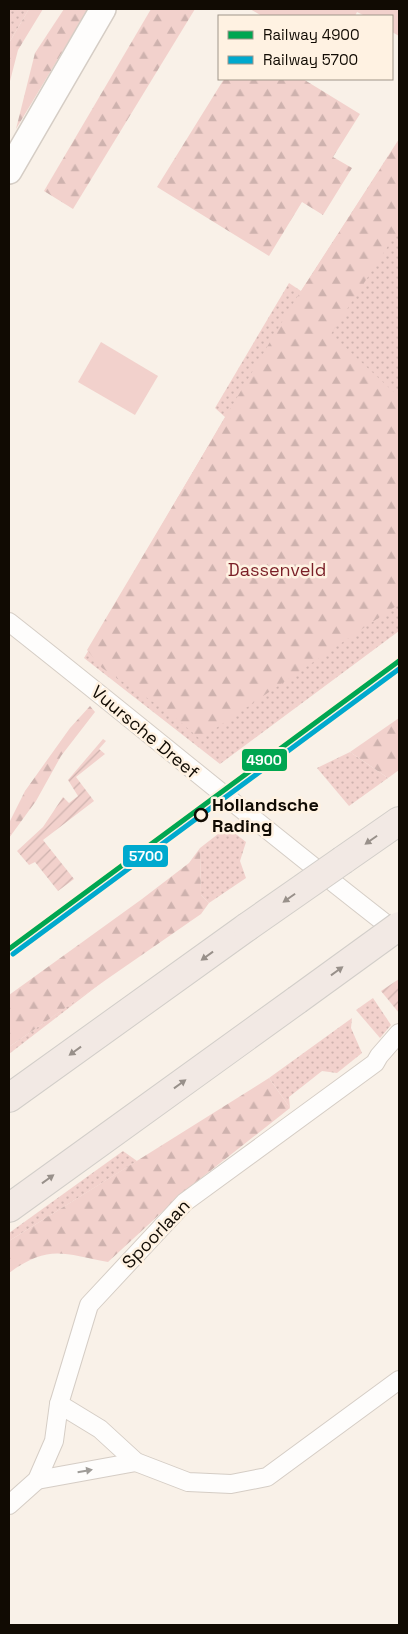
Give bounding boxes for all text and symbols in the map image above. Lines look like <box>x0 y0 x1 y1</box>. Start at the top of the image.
legend <box>218 15 393 80</box>
text: Railway 4900 <box>263 25 360 44</box>
text: Railway 5700 <box>263 50 358 69</box>
park label: Dassenveld <box>228 558 326 581</box>
street label: Vuursche Dreef <box>87 680 204 783</box>
line badge: 4900 <box>241 748 288 772</box>
text: 4900 <box>246 751 282 769</box>
place label: Hollandsche Rading <box>212 793 319 837</box>
marker: Hollandsche Rading <box>194 808 208 822</box>
one-way arrow <box>364 835 378 845</box>
line badge: 5700 <box>122 844 169 868</box>
text: 5700 <box>129 847 163 865</box>
one-way arrow <box>282 893 296 903</box>
one-way arrow <box>200 951 214 961</box>
one-way arrow <box>330 966 343 976</box>
one-way arrow <box>68 1046 82 1056</box>
one-way arrow <box>173 1079 187 1089</box>
one-way arrow <box>41 1174 54 1185</box>
street label: Spoorlaan <box>117 1194 194 1273</box>
one-way arrow <box>77 1467 93 1475</box>

